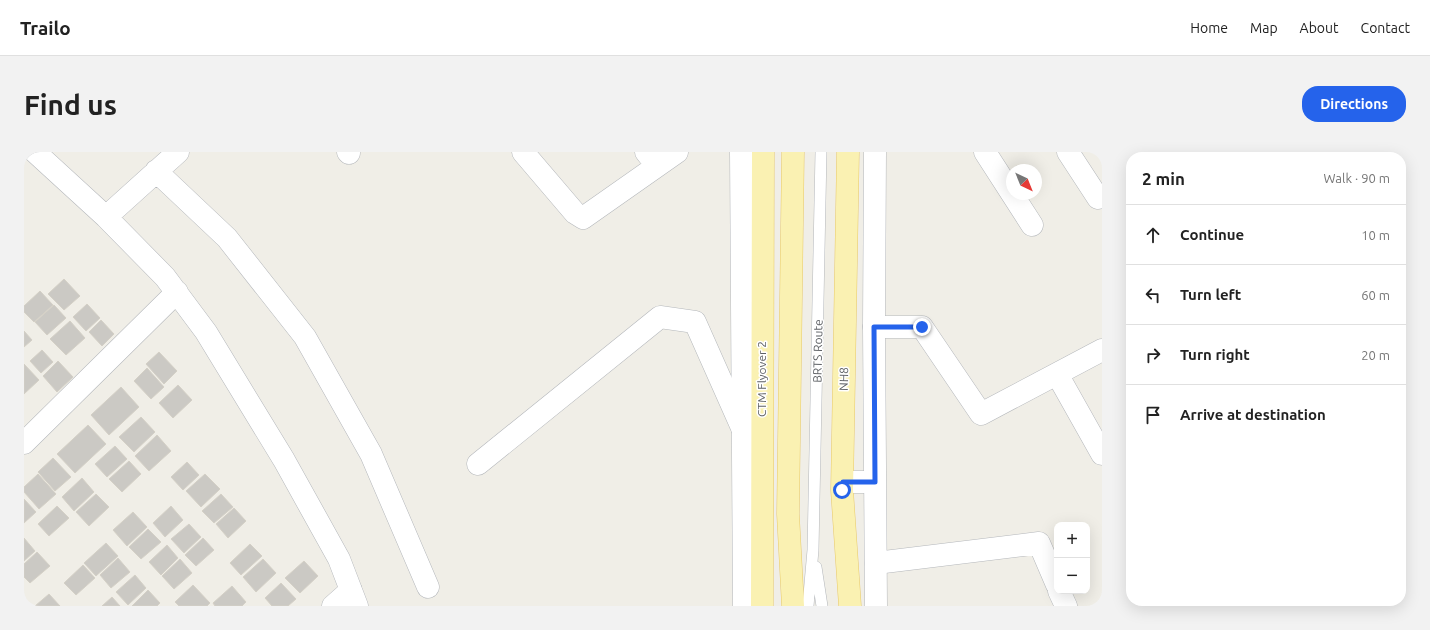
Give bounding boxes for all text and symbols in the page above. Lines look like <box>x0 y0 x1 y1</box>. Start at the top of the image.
text: Trailo <box>20 17 71 39</box>
text: Home <box>1190 20 1228 36</box>
text: Map <box>1250 20 1278 36</box>
text: About <box>1300 20 1339 36</box>
text: Contact <box>1361 20 1410 36</box>
button: Directions <box>1302 86 1406 122</box>
text: Find us <box>24 89 117 120</box>
north arrow <box>1006 164 1042 200</box>
text: 2 min <box>1142 169 1185 188</box>
text: Walk · 90 m <box>1324 171 1390 185</box>
icon: ahead <box>1142 224 1164 246</box>
text: Continue <box>1180 226 1244 243</box>
text: 10 m <box>1361 228 1390 242</box>
icon: left <box>1142 284 1164 306</box>
text: Turn left <box>1180 286 1241 303</box>
text: 60 m <box>1361 288 1390 302</box>
route end <box>913 318 931 336</box>
street label: BRTS Route <box>810 319 825 383</box>
street label: CTM Flyover 2 <box>755 341 768 417</box>
icon: right <box>1142 344 1164 366</box>
text: Turn right <box>1180 346 1250 363</box>
text: 20 m <box>1361 348 1390 362</box>
street label: NH8 <box>837 367 850 391</box>
icon: arrive <box>1142 404 1164 426</box>
text: Arrive at destination <box>1180 406 1326 423</box>
route start <box>833 481 851 499</box>
map controls <box>1054 522 1090 594</box>
button: + <box>1054 522 1090 558</box>
button: − <box>1054 558 1090 594</box>

